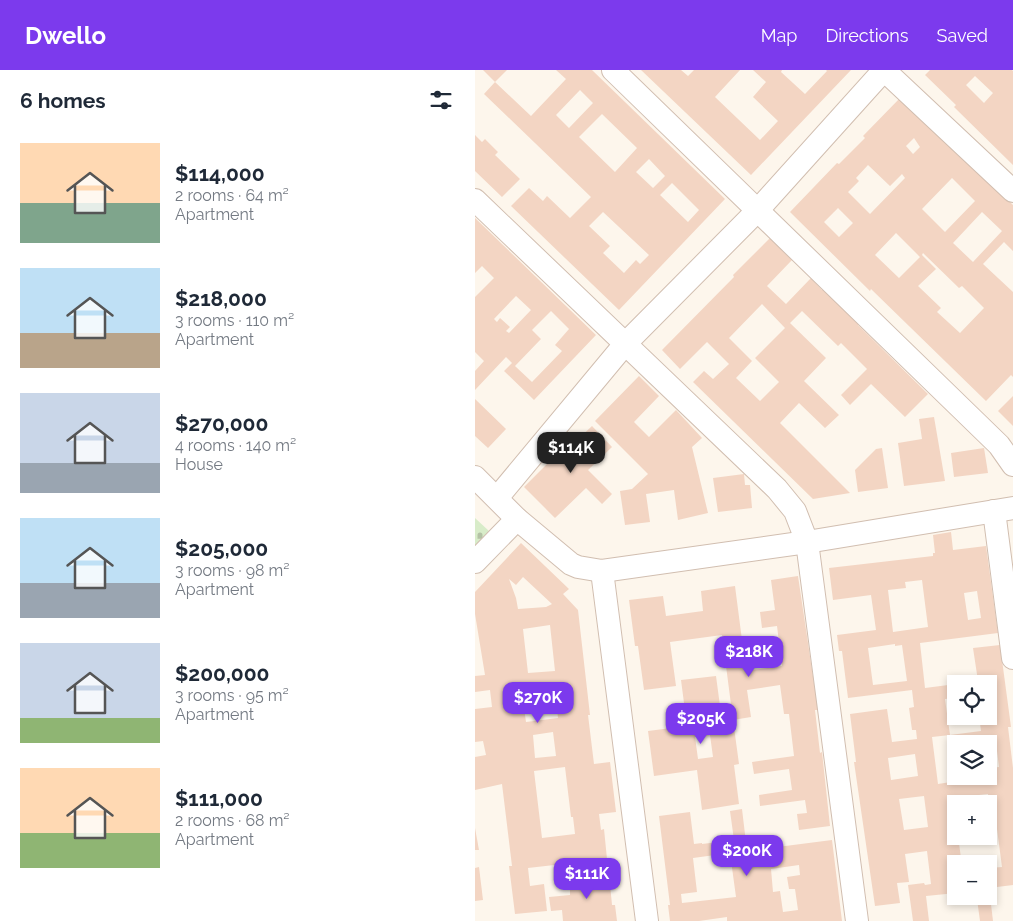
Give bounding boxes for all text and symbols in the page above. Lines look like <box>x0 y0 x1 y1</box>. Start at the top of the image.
text: Dwello <box>25 21 106 50</box>
text: Map <box>761 25 797 46</box>
text: Directions <box>825 25 909 46</box>
text: Saved <box>937 25 988 46</box>
icon: filters <box>427 86 455 114</box>
text: 6 homes <box>20 88 106 113</box>
text: $114,000 <box>175 161 265 186</box>
icon: home <box>60 163 120 223</box>
text: 2 rooms · 64 m² <box>175 186 289 205</box>
text: Apartment <box>175 205 254 224</box>
text: $218,000 <box>175 286 267 311</box>
icon: home <box>60 288 120 348</box>
text: 3 rooms · 110 m² <box>175 311 294 330</box>
text: Apartment <box>175 330 254 349</box>
text: $270,000 <box>175 411 268 436</box>
icon: home <box>60 413 120 473</box>
pin: $114K <box>536 432 606 474</box>
text: 4 rooms · 140 m² <box>175 436 296 455</box>
text: $114K <box>548 438 594 457</box>
text: House <box>175 455 223 474</box>
text: $205,000 <box>175 536 268 561</box>
icon: home <box>60 538 120 598</box>
text: 3 rooms · 98 m² <box>175 561 290 580</box>
text: Apartment <box>175 580 254 599</box>
pin: $218K <box>714 636 784 678</box>
text: $218K <box>725 642 773 661</box>
text: $200,000 <box>175 661 270 686</box>
icon: home <box>60 663 120 723</box>
map controls <box>947 675 997 905</box>
button: locate <box>947 675 997 725</box>
pin: $270K <box>503 682 573 724</box>
text: 3 rooms · 95 m² <box>175 686 289 705</box>
text: $270K <box>514 688 562 707</box>
pin: $205K <box>666 702 736 745</box>
text: Apartment <box>175 705 254 724</box>
text: $205K <box>677 709 725 728</box>
button: layers <box>947 735 997 785</box>
text: $111,000 <box>175 786 263 811</box>
icon: home <box>60 788 120 848</box>
button: + <box>947 795 997 845</box>
text: 2 rooms · 68 m² <box>175 811 290 830</box>
text: Apartment <box>175 830 254 849</box>
pin: $200K <box>712 834 782 877</box>
text: $200K <box>722 841 772 860</box>
button: − <box>947 855 997 905</box>
pin: $111K <box>552 858 622 900</box>
text: $111K <box>565 864 609 883</box>

